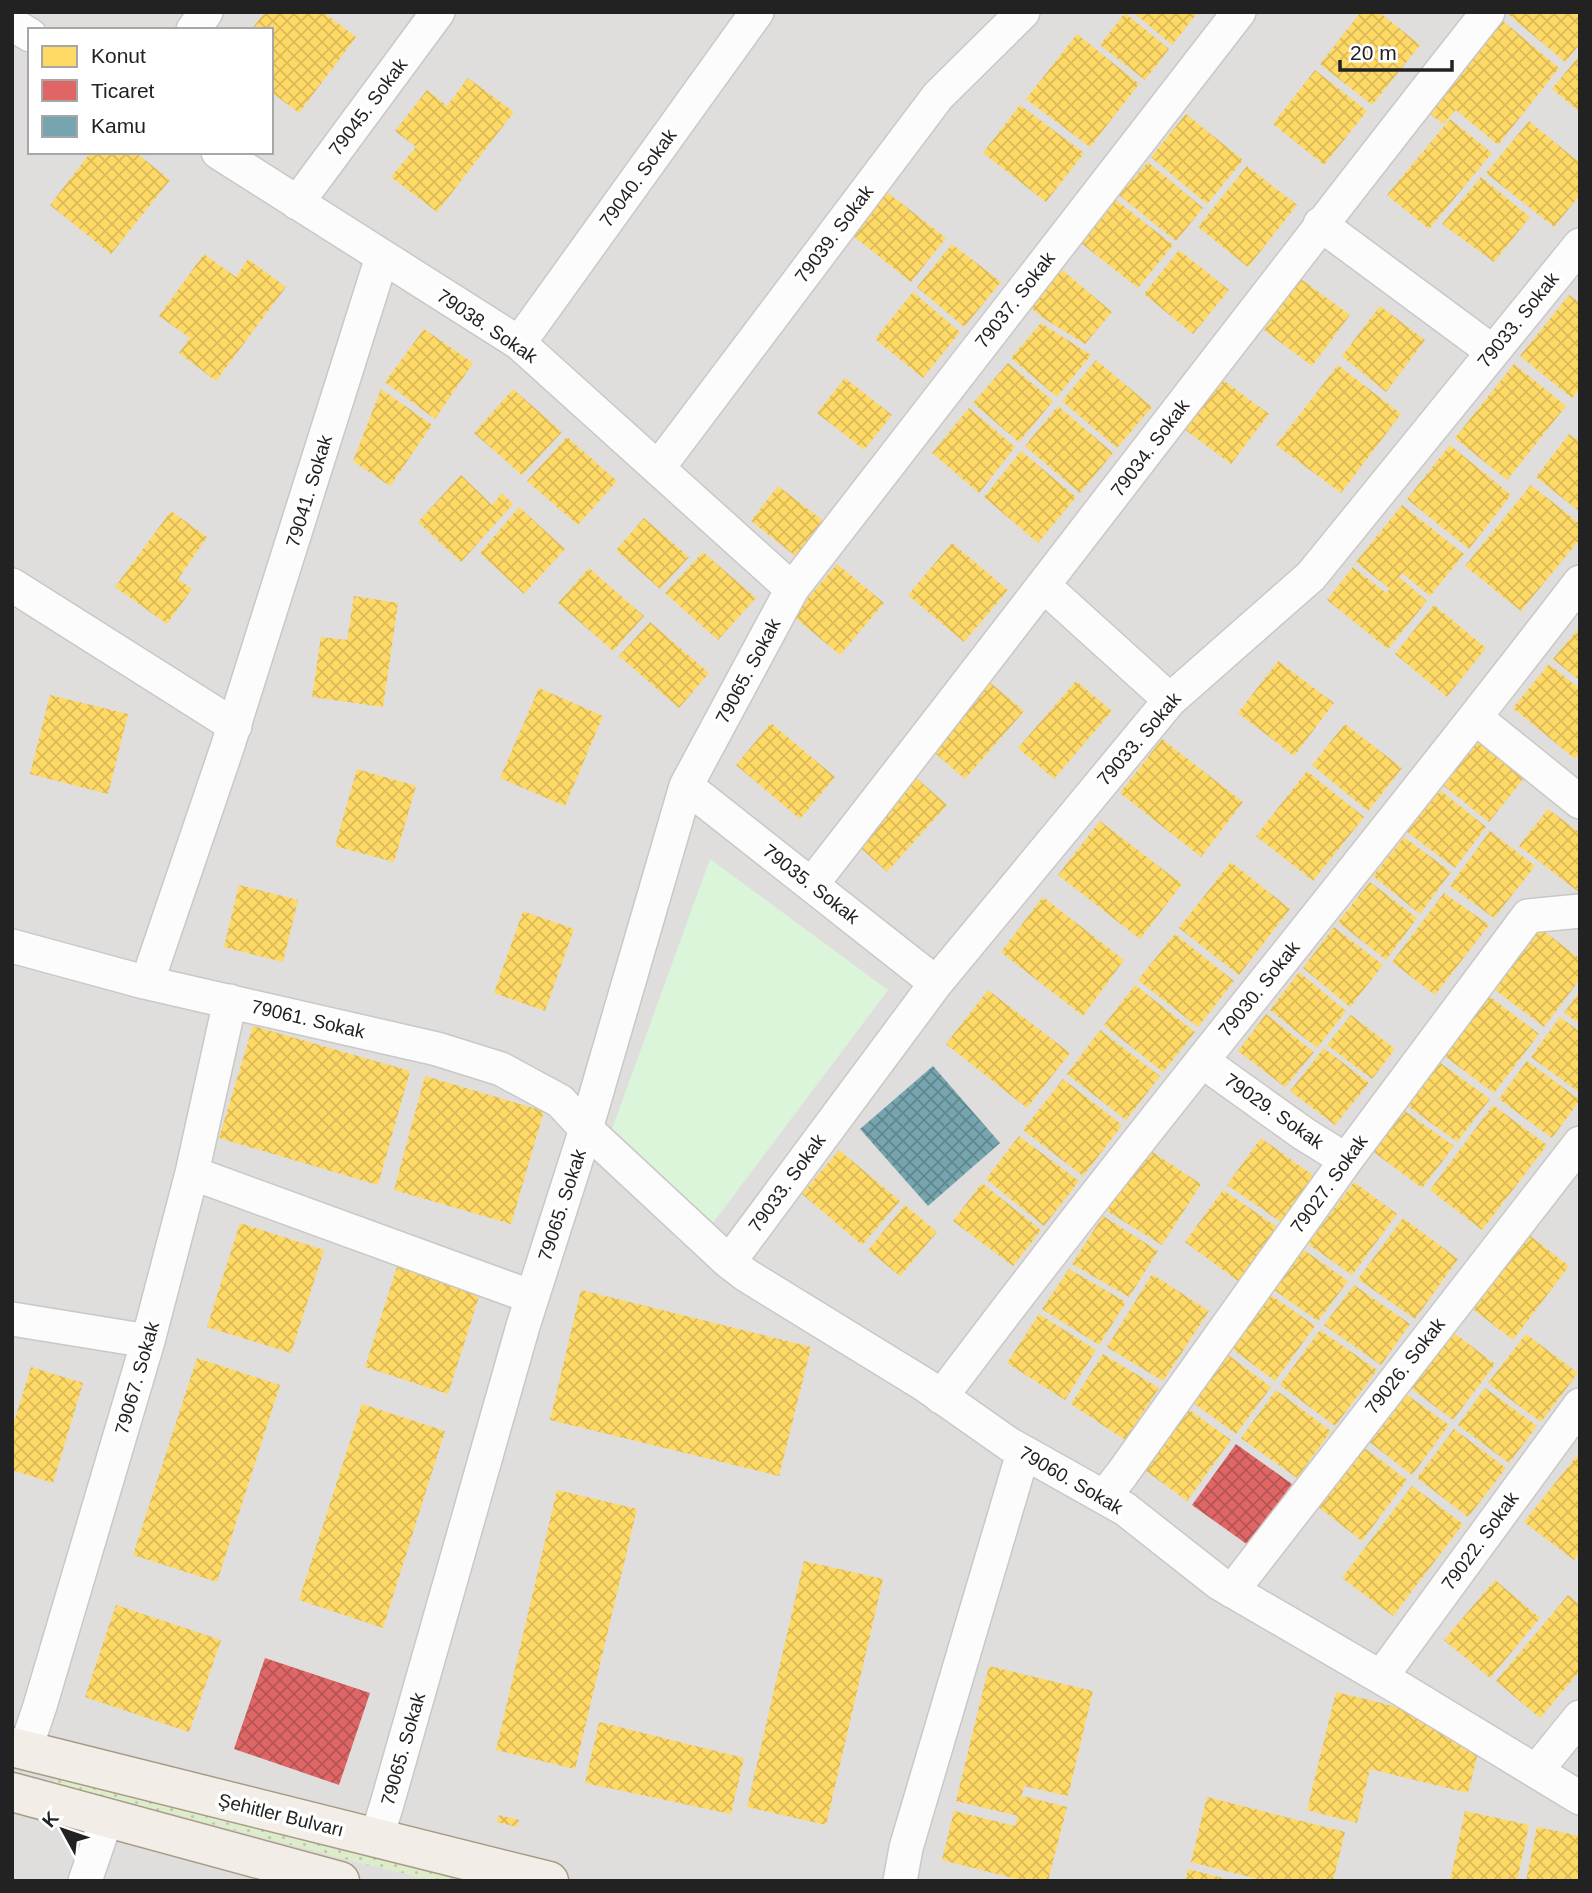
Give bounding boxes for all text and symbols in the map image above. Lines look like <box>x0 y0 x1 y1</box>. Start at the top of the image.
legend <box>28 28 273 154</box>
scale bar <box>1340 28 1452 72</box>
text: 20 m <box>1350 41 1397 64</box>
text: Konut <box>91 44 146 67</box>
street label: 79045. Sokak <box>325 54 412 160</box>
text: Ticaret <box>91 79 155 102</box>
text: Kamu <box>91 114 146 137</box>
street label: 79040. Sokak <box>595 124 681 231</box>
street label: 79039. Sokak <box>791 181 878 287</box>
street label: 79037. Sokak <box>971 247 1059 352</box>
street label: 79033. Sokak <box>1473 268 1563 372</box>
street label: 79038. Sokak <box>433 285 541 367</box>
street label: 79034. Sokak <box>1107 395 1194 501</box>
street label: 79041. Sokak <box>282 432 336 550</box>
street label: 79065. Sokak <box>711 614 785 727</box>
street label: 79033. Sokak <box>1093 688 1185 790</box>
street label: 79035. Sokak <box>759 840 864 928</box>
street label: 79030. Sokak <box>1214 937 1304 1041</box>
street label: 79061. Sokak <box>249 996 367 1042</box>
street label: 79029. Sokak <box>1220 1069 1328 1153</box>
street label: 79033. Sokak <box>744 1129 830 1236</box>
street label: 79027. Sokak <box>1286 1130 1372 1237</box>
street label: 79065. Sokak <box>534 1146 590 1264</box>
street label: 79026. Sokak <box>1361 1313 1449 1418</box>
street label: 79067. Sokak <box>111 1319 163 1437</box>
street label: 79060. Sokak <box>1015 1442 1127 1518</box>
street label: 79022. Sokak <box>1437 1487 1523 1594</box>
street label: 79065. Sokak <box>377 1690 429 1808</box>
street label: Şehitler Bulvarı <box>216 1789 346 1841</box>
north arrow <box>28 1795 98 1865</box>
text: K <box>38 1807 63 1831</box>

